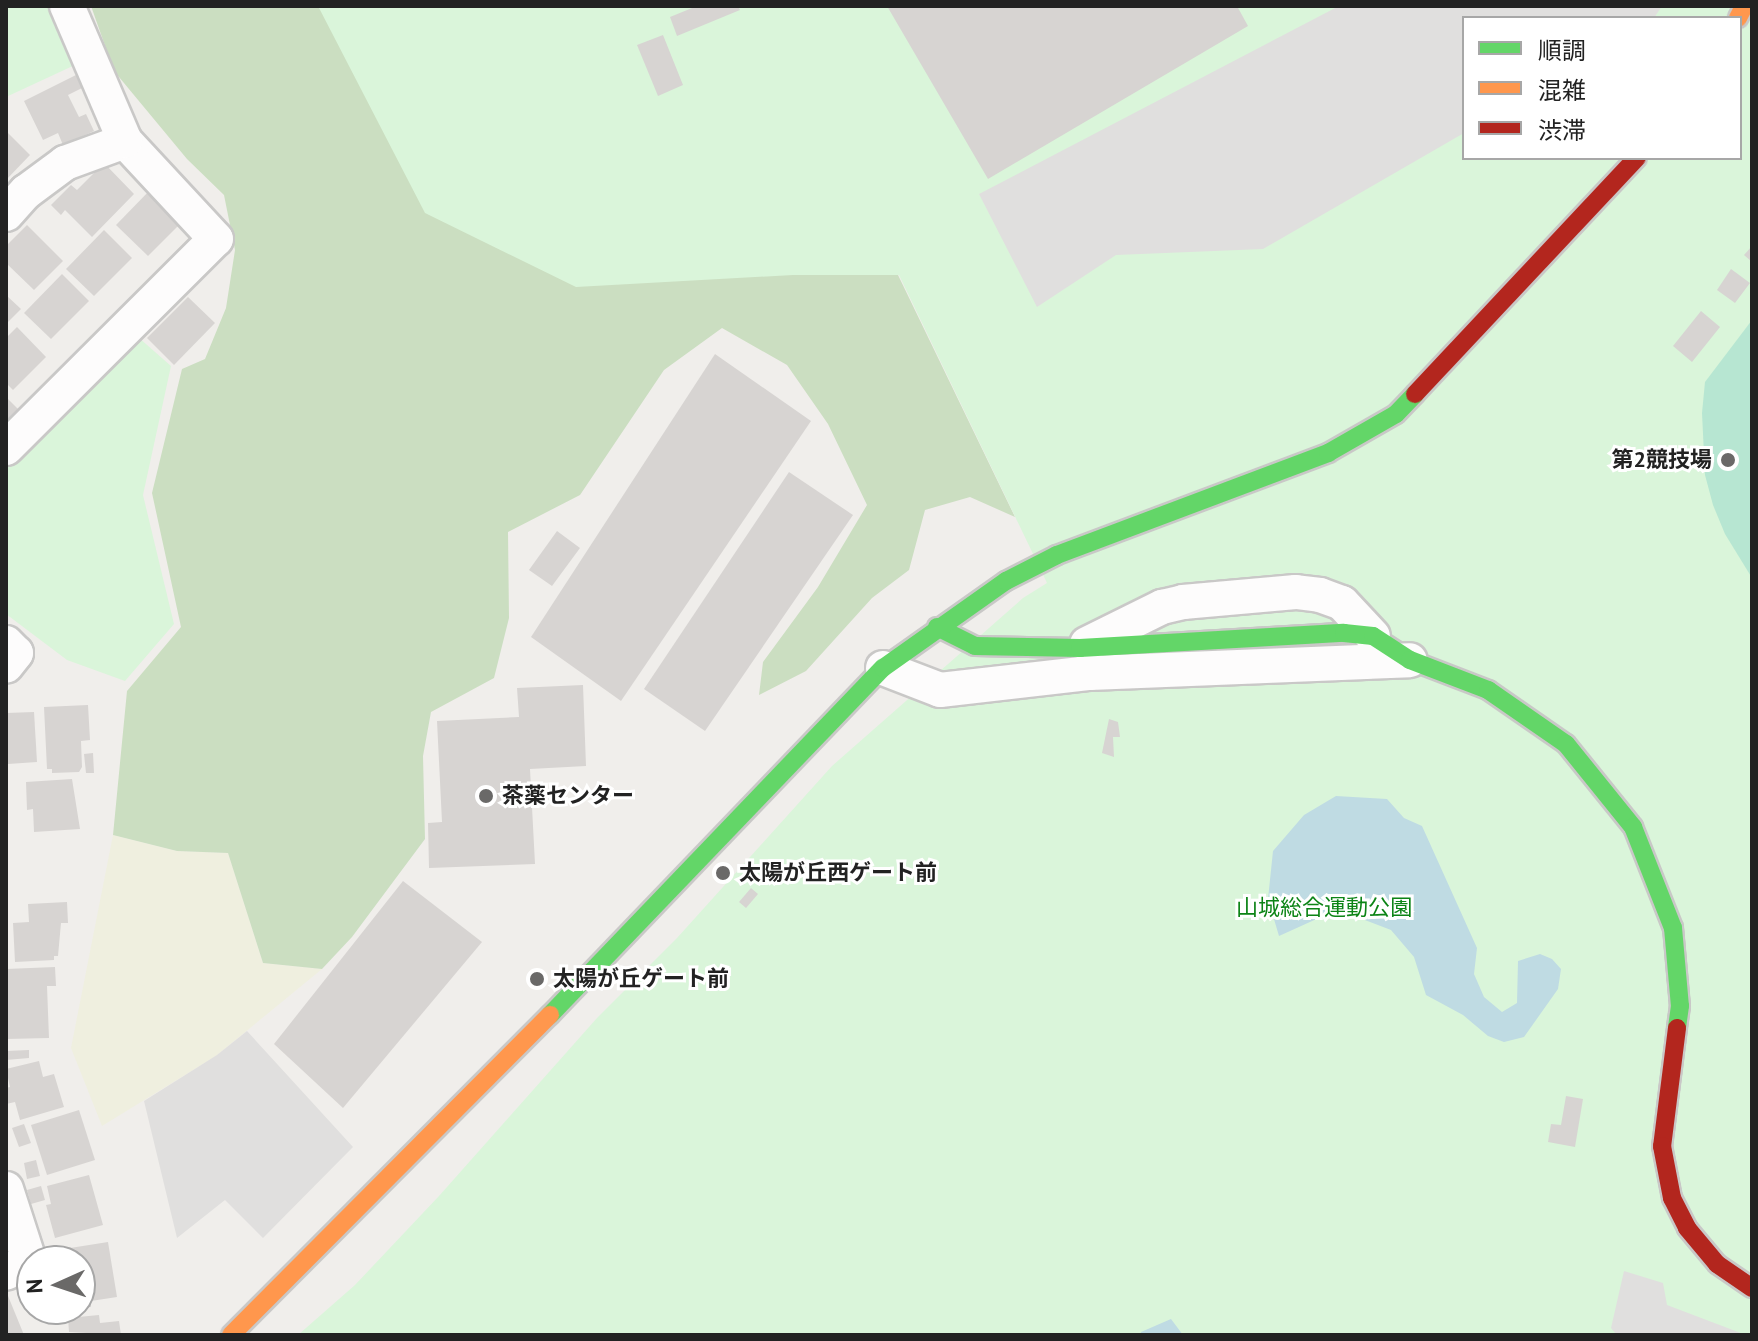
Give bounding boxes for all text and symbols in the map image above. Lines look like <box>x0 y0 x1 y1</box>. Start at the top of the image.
legend <box>1462 16 1742 160</box>
text: 順調 <box>1538 35 1586 66</box>
text: 混雑 <box>1538 75 1586 106</box>
text: 渋滞 <box>1538 115 1586 146</box>
place label: 第2競技場 <box>1612 447 1712 473</box>
marker: 第2競技場 <box>1719 451 1737 469</box>
place label: 茶薬センター <box>502 783 634 809</box>
marker: 茶薬センター <box>477 787 495 805</box>
place label: 太陽が丘西ゲート前 <box>739 860 937 886</box>
marker: 太陽が丘西ゲート前 <box>714 864 732 882</box>
park label: 山城総合運動公園 <box>1236 895 1412 921</box>
place label: 太陽が丘ゲート前 <box>553 966 729 992</box>
marker: 太陽が丘ゲート前 <box>528 970 546 988</box>
north arrow <box>16 1245 96 1325</box>
text: N <box>20 1278 48 1294</box>

